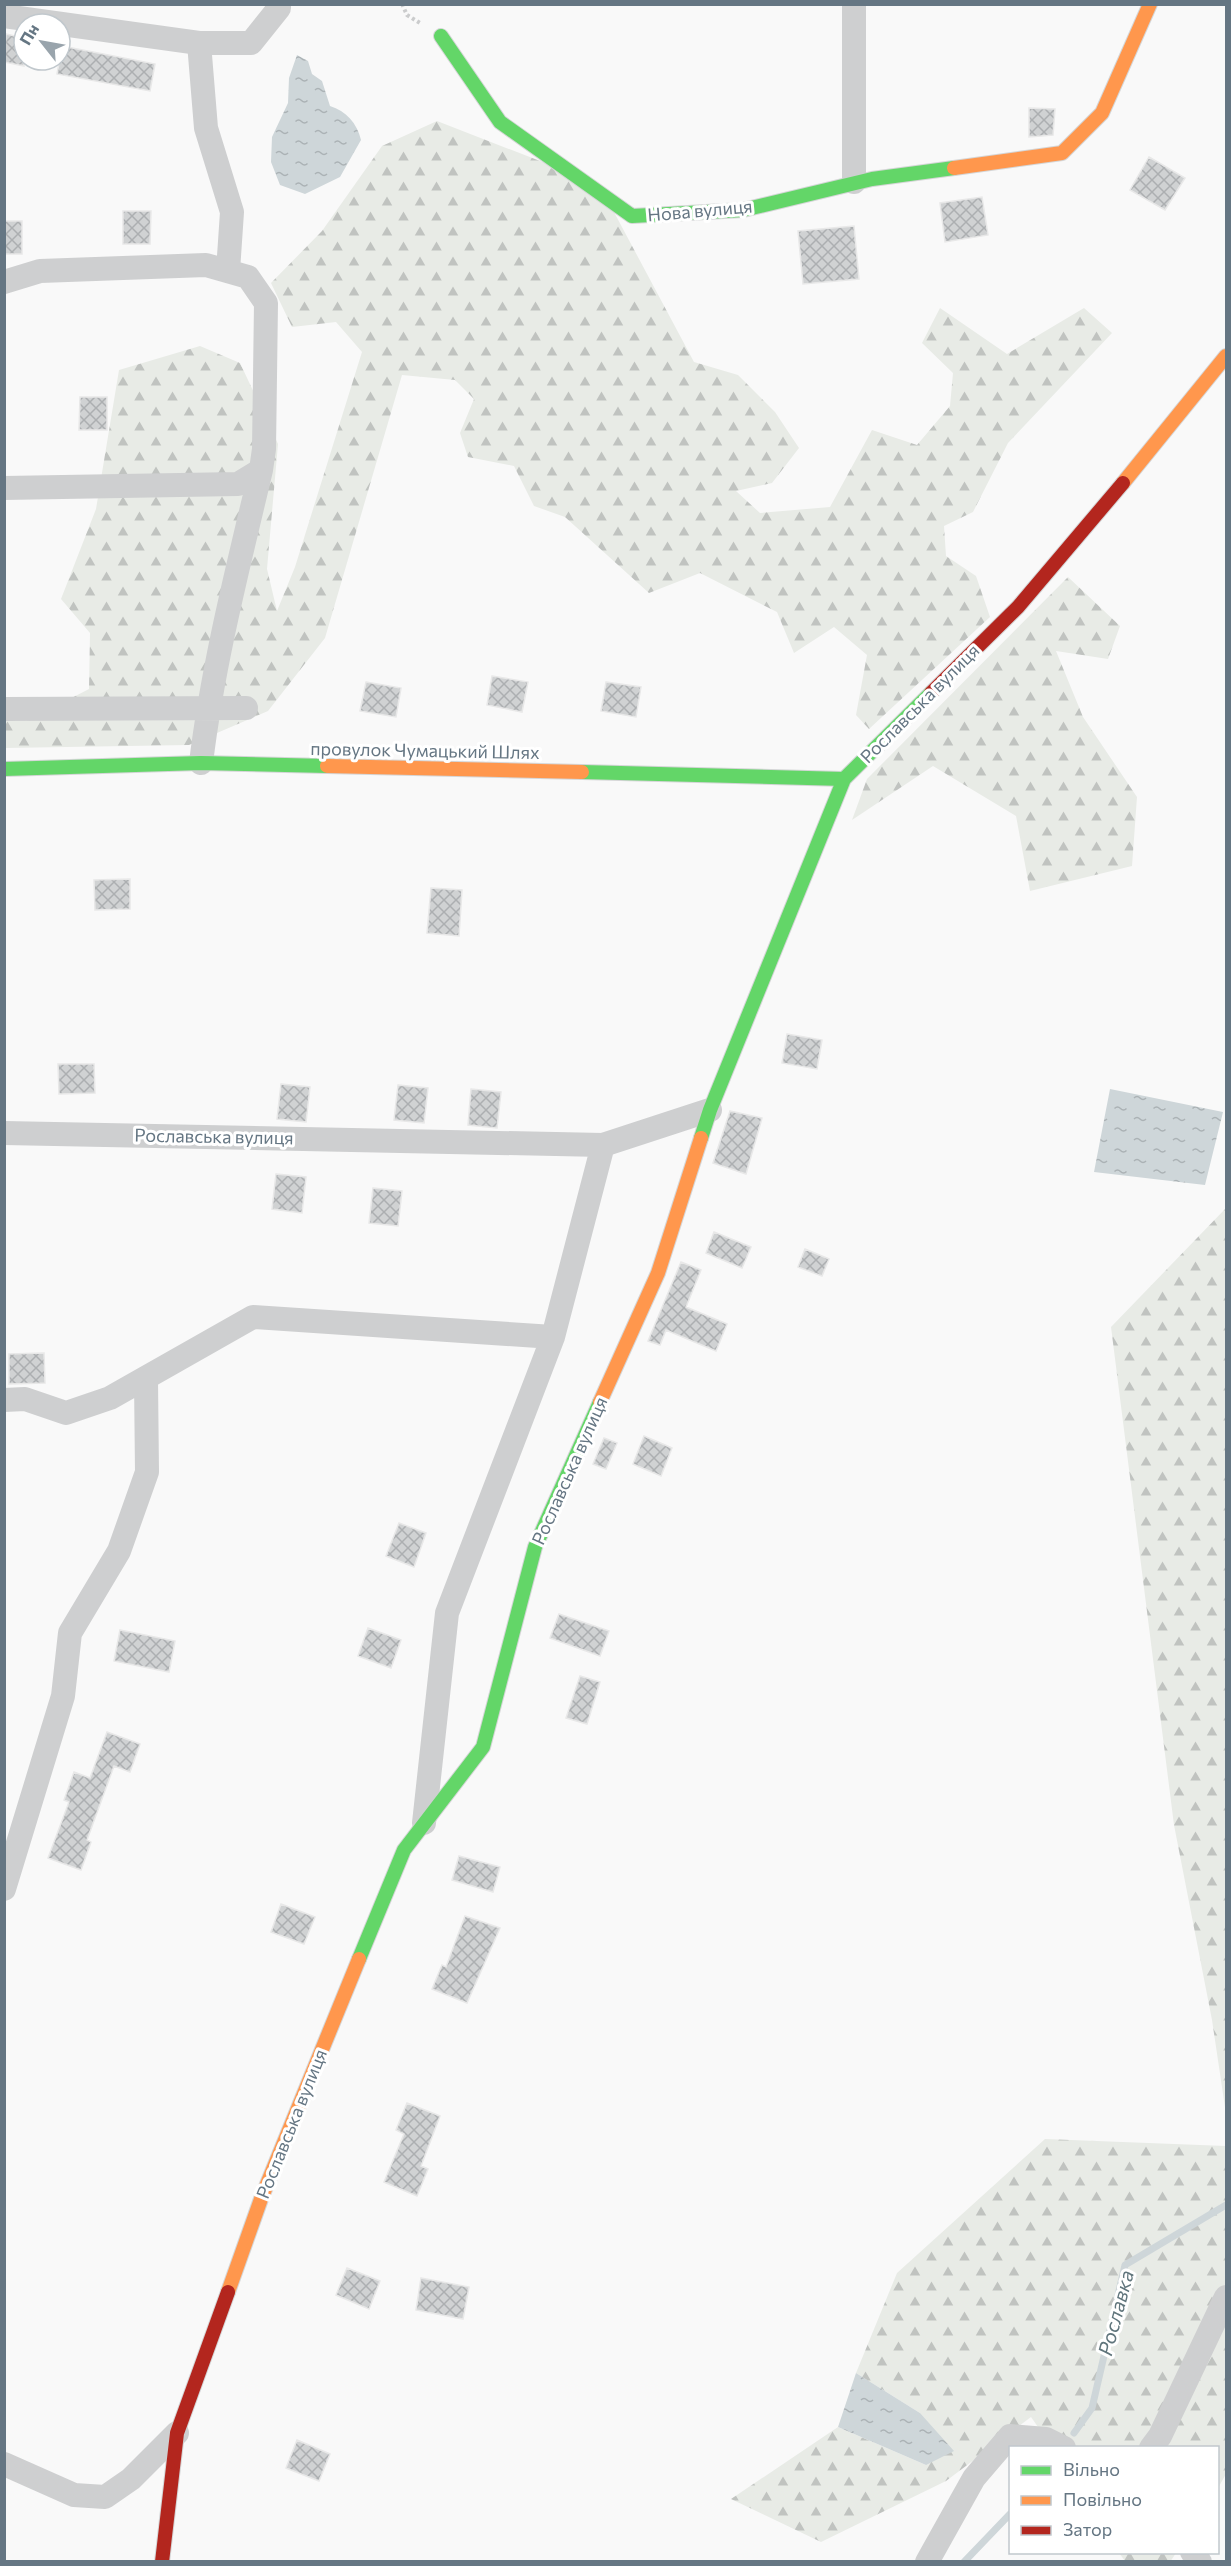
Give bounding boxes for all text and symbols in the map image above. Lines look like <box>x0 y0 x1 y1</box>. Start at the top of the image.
north arrow <box>12 12 72 72</box>
text: Пн <box>15 20 42 48</box>
street label: Нова вулиця <box>646 194 753 226</box>
street label: Рославська вулиця <box>855 639 983 767</box>
street label: провулок Чумацький Шлях <box>310 737 540 763</box>
street label: Рославська вулиця <box>134 1124 294 1148</box>
street label: Рославська вулиця <box>527 1393 612 1548</box>
street label: Рославська вулиця <box>251 2046 331 2202</box>
water label: Рославка <box>1092 2267 1138 2358</box>
legend <box>1009 2446 1219 2554</box>
text: Вільно <box>1063 2458 1120 2480</box>
text: Повільно <box>1063 2488 1142 2510</box>
text: Затор <box>1063 2518 1112 2540</box>

